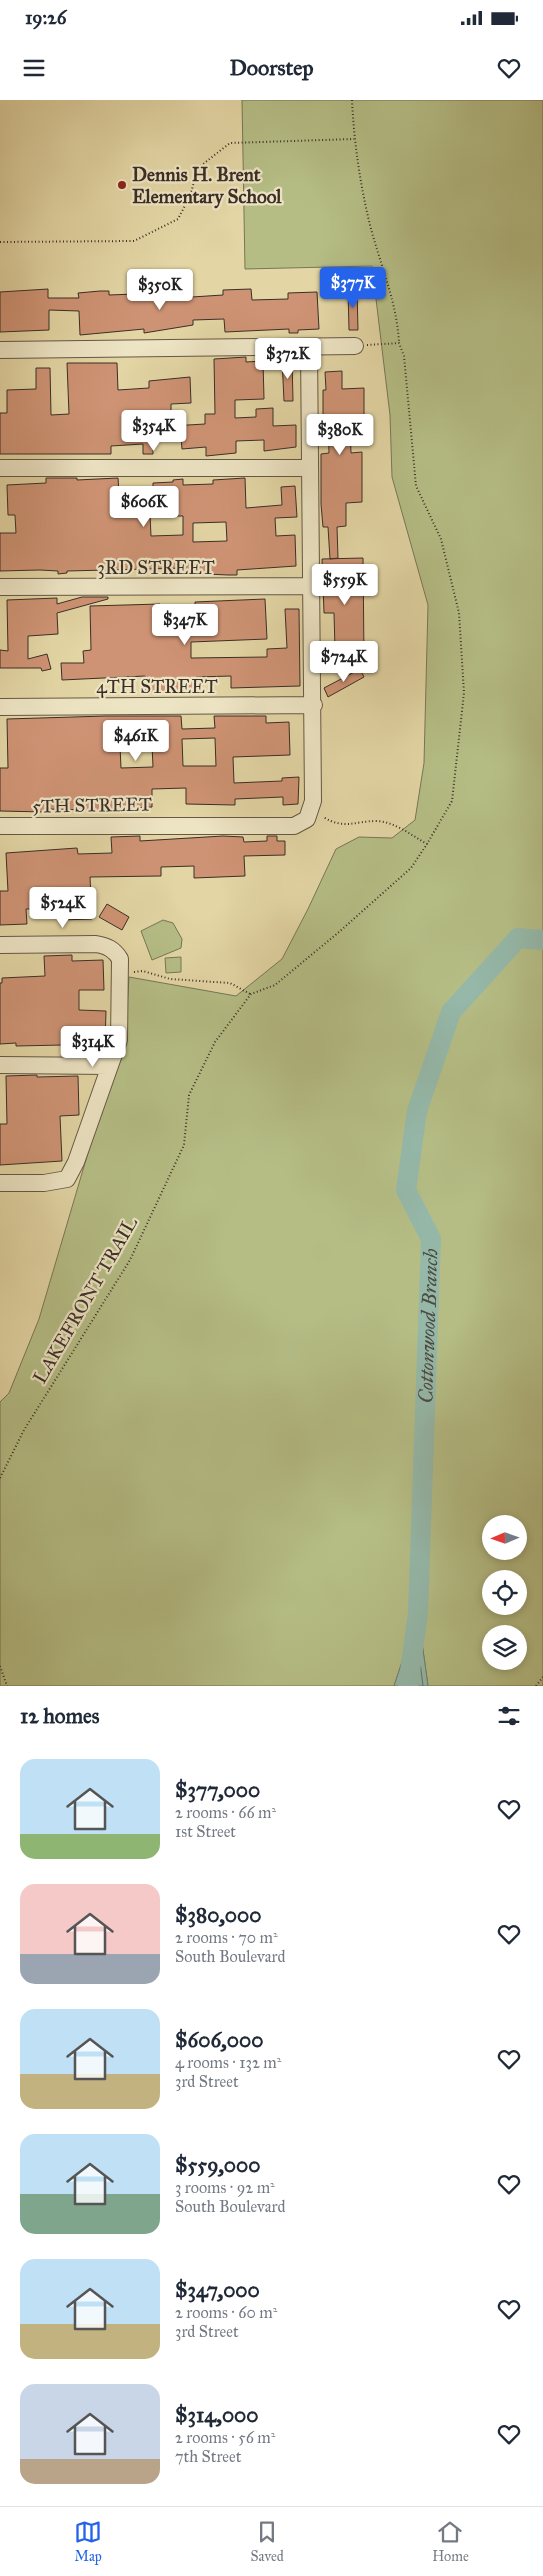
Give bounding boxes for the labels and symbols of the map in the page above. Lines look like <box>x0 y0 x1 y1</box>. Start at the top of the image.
place label: Dennis H. Brent Elementary School <box>132 163 282 209</box>
marker: Dennis H. Brent Elementary School <box>116 179 128 191</box>
pin: $377K <box>318 266 388 309</box>
pin: $350K <box>125 268 195 311</box>
pin: $372K <box>253 338 323 380</box>
pin: $354K <box>119 410 189 452</box>
pin: $380K <box>305 414 375 456</box>
pin: $606K <box>109 486 179 528</box>
street label: 3RD STREET <box>97 556 215 579</box>
pin: $559K <box>310 564 380 606</box>
pin: $347K <box>150 604 220 646</box>
pin: $724K <box>309 640 379 683</box>
street label: 4TH STREET <box>96 675 218 698</box>
pin: $461K <box>101 720 171 762</box>
street label: 5TH STREET <box>32 792 152 818</box>
pin: $524K <box>28 886 98 929</box>
pin: $314K <box>58 1026 128 1068</box>
street label: LAKEFRONT TRAIL <box>28 1213 142 1387</box>
water label: Cottonwood Branch <box>413 1248 443 1404</box>
north arrow <box>482 1515 528 1560</box>

